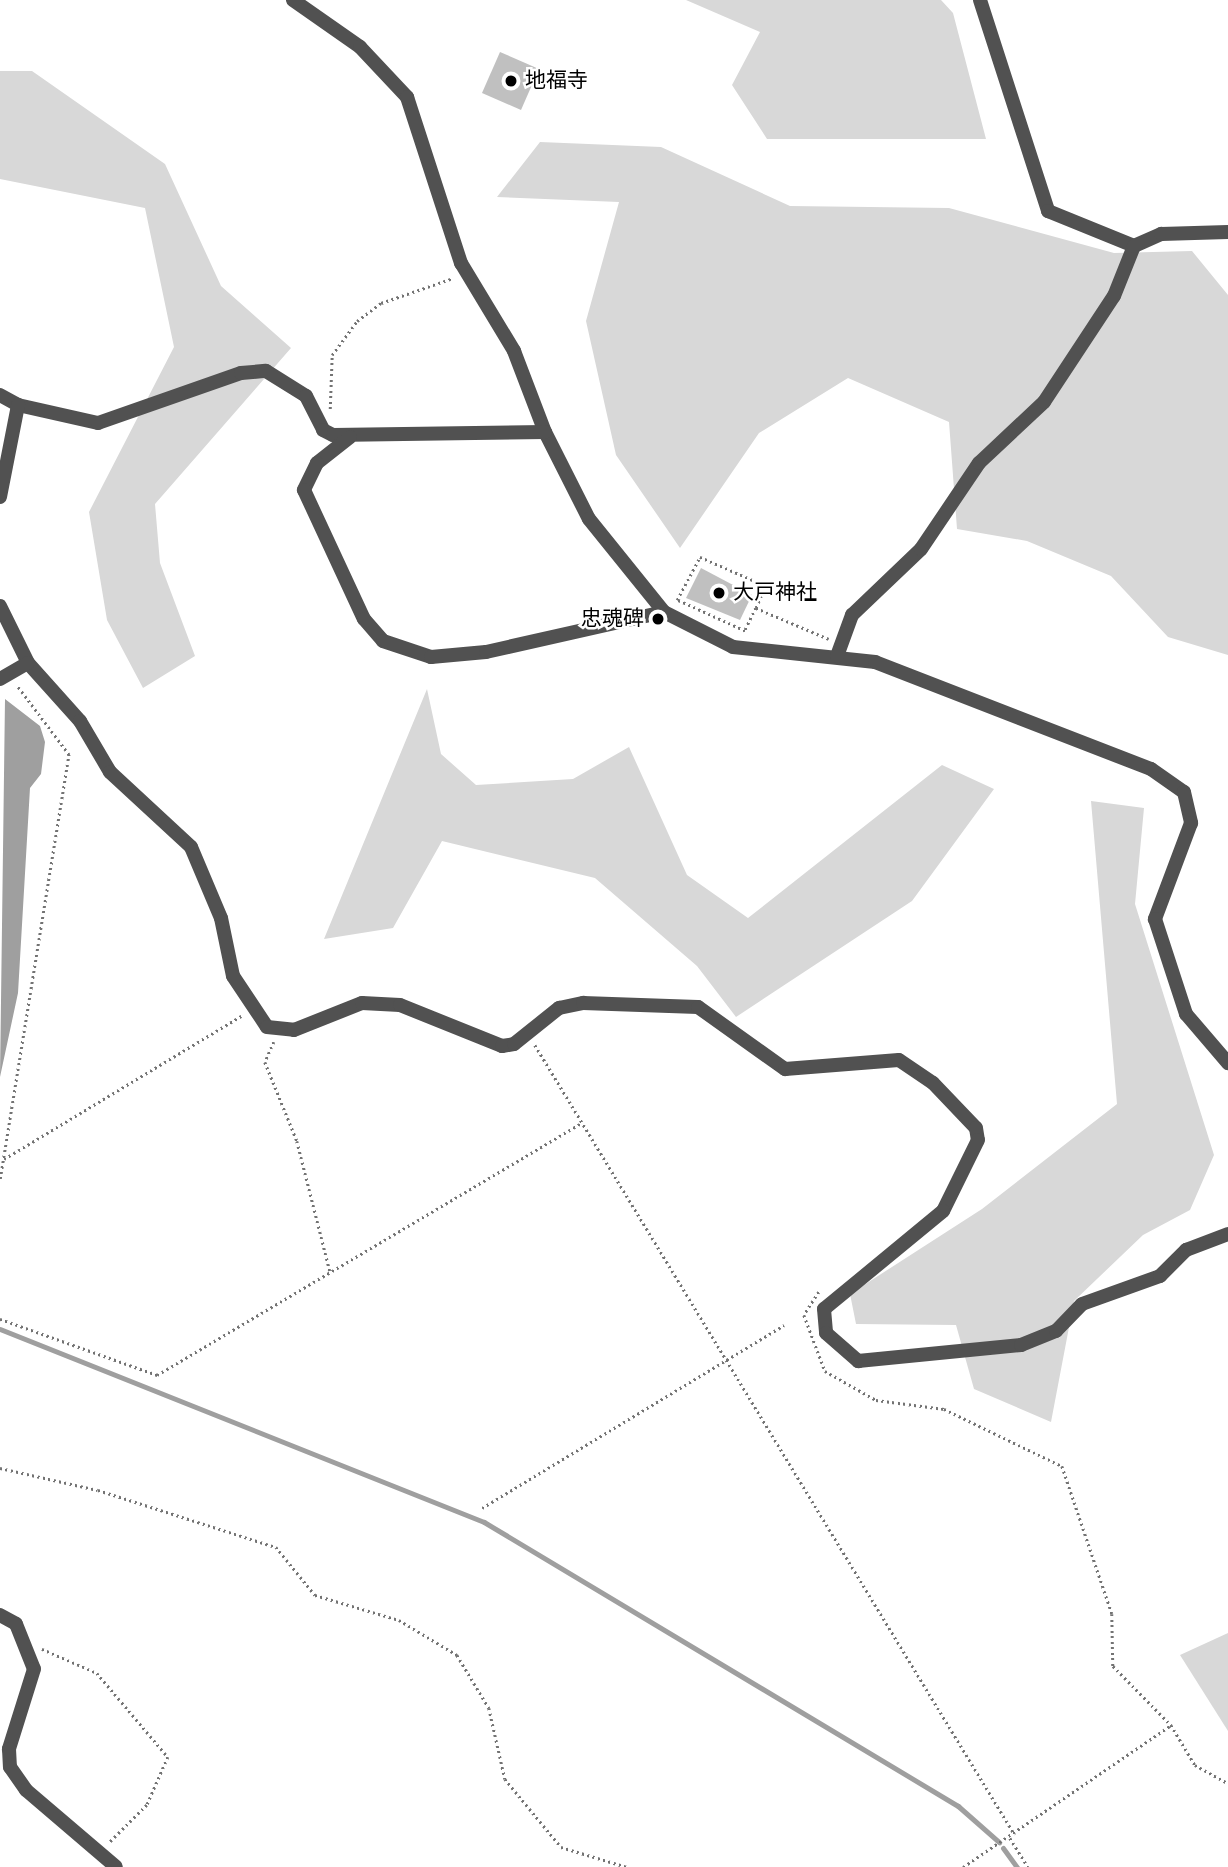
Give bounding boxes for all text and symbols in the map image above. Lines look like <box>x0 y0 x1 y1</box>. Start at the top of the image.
place label: 地福寺 <box>525 68 588 94</box>
marker: 地福寺 <box>503 73 519 89</box>
place label: 大戸神社 <box>733 580 817 606</box>
marker: 大戸神社 <box>711 585 727 601</box>
place label: 忠魂碑 <box>581 606 644 632</box>
marker: 忠魂碑 <box>650 611 666 627</box>

